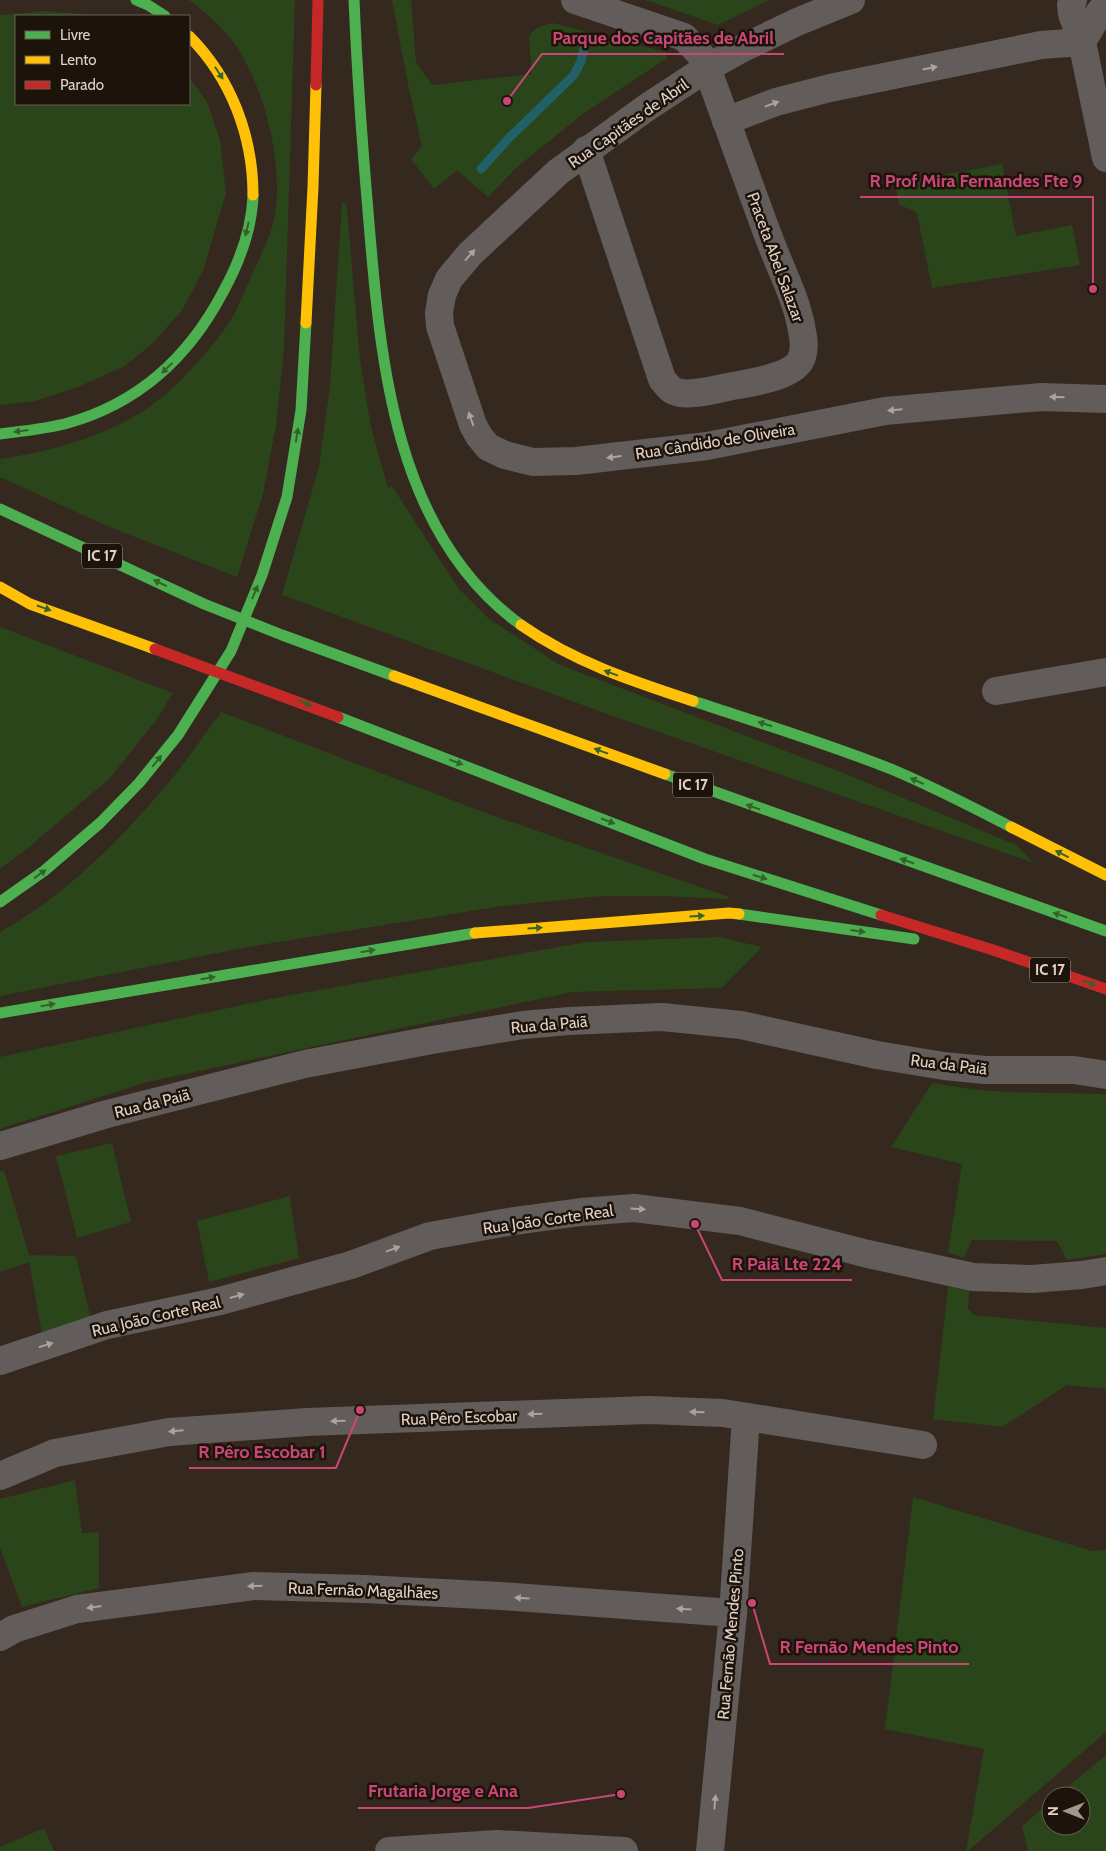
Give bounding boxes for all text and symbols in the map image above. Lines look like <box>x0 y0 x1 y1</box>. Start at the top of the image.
legend <box>15 15 190 105</box>
callout: Parque dos Capitães de Abril <box>542 21 784 54</box>
text: Livre <box>60 26 91 44</box>
text: Parque dos Capitães de Abril <box>552 27 774 49</box>
text: Lento <box>60 51 97 69</box>
one-way arrow <box>923 63 939 71</box>
one-way arrow <box>215 67 224 80</box>
street label: Rua Capitães de Abril <box>565 75 692 172</box>
text: Parado <box>60 76 104 94</box>
one-way arrow <box>765 100 780 108</box>
callout: R Prof Mira Fernandes Fte 9 <box>860 164 1093 197</box>
text: R Prof Mira Fernandes Fte 9 <box>870 170 1082 192</box>
street label: Praceta Abel Salazar <box>743 190 808 326</box>
one-way arrow <box>243 221 251 236</box>
one-way arrow <box>464 249 475 261</box>
one-way arrow <box>161 362 173 374</box>
one-way arrow <box>1049 393 1065 401</box>
one-way arrow <box>887 406 903 414</box>
one-way arrow <box>467 411 475 426</box>
street label: Rua Cândido de Oliveira <box>634 419 796 463</box>
one-way arrow <box>13 427 29 435</box>
one-way arrow <box>293 427 301 443</box>
one-way arrow <box>606 453 622 461</box>
road number: IC 17 <box>82 544 122 568</box>
one-way arrow <box>152 579 167 588</box>
one-way arrow <box>252 585 260 599</box>
one-way arrow <box>36 605 51 613</box>
one-way arrow <box>603 669 618 677</box>
one-way arrow <box>298 699 313 707</box>
one-way arrow <box>758 719 773 727</box>
one-way arrow <box>593 747 608 754</box>
one-way arrow <box>151 755 162 768</box>
one-way arrow <box>449 758 464 766</box>
road number: IC 17 <box>673 772 713 798</box>
one-way arrow <box>910 777 924 785</box>
one-way arrow <box>746 803 761 810</box>
one-way arrow <box>600 818 615 825</box>
one-way arrow <box>1056 849 1069 858</box>
one-way arrow <box>899 857 914 864</box>
one-way arrow <box>33 869 47 879</box>
one-way arrow <box>753 873 768 881</box>
one-way arrow <box>689 911 705 919</box>
one-way arrow <box>1052 911 1067 919</box>
one-way arrow <box>527 923 543 931</box>
one-way arrow <box>850 927 866 935</box>
one-way arrow <box>361 946 377 954</box>
road number: IC 17 <box>1030 958 1070 982</box>
one-way arrow <box>201 973 217 981</box>
one-way arrow <box>1082 979 1097 987</box>
one-way arrow <box>40 1000 56 1008</box>
street label: Rua da Paiã <box>510 1012 589 1037</box>
street label: Rua da Paiã <box>910 1050 989 1079</box>
street label: Rua da Paiã <box>112 1085 192 1122</box>
street label: Rua João Corte Real <box>482 1201 615 1238</box>
one-way arrow <box>631 1205 647 1213</box>
one-way arrow <box>386 1245 401 1253</box>
callout: R Paiã Lte 224 <box>722 1247 852 1280</box>
text: R Paiã Lte 224 <box>732 1253 842 1275</box>
street label: Rua João Corte Real <box>90 1292 223 1341</box>
one-way arrow <box>230 1292 245 1300</box>
one-way arrow <box>39 1341 54 1349</box>
street label: Rua Pêro Escobar <box>400 1406 518 1429</box>
one-way arrow <box>689 1408 705 1416</box>
one-way arrow <box>527 1411 543 1419</box>
one-way arrow <box>329 1417 345 1425</box>
one-way arrow <box>167 1428 183 1436</box>
callout: R Pêro Escobar 1 <box>189 1435 336 1468</box>
text: R Pêro Escobar 1 <box>198 1441 326 1463</box>
street label: Rua Fernão Mendes Pinto <box>714 1548 747 1720</box>
street label: Rua Fernão Magalhães <box>288 1578 439 1603</box>
one-way arrow <box>247 1583 263 1591</box>
one-way arrow <box>514 1593 530 1601</box>
one-way arrow <box>86 1603 102 1611</box>
one-way arrow <box>676 1605 692 1613</box>
callout: R Fernão Mendes Pinto <box>770 1631 969 1664</box>
text: R Fernão Mendes Pinto <box>780 1636 958 1658</box>
callout: Frutaria Jorge e Ana <box>358 1775 528 1808</box>
text: Frutaria Jorge e Ana <box>368 1780 518 1802</box>
north arrow <box>1041 1786 1091 1836</box>
one-way arrow <box>711 1794 719 1810</box>
text: N <box>1044 1806 1062 1816</box>

